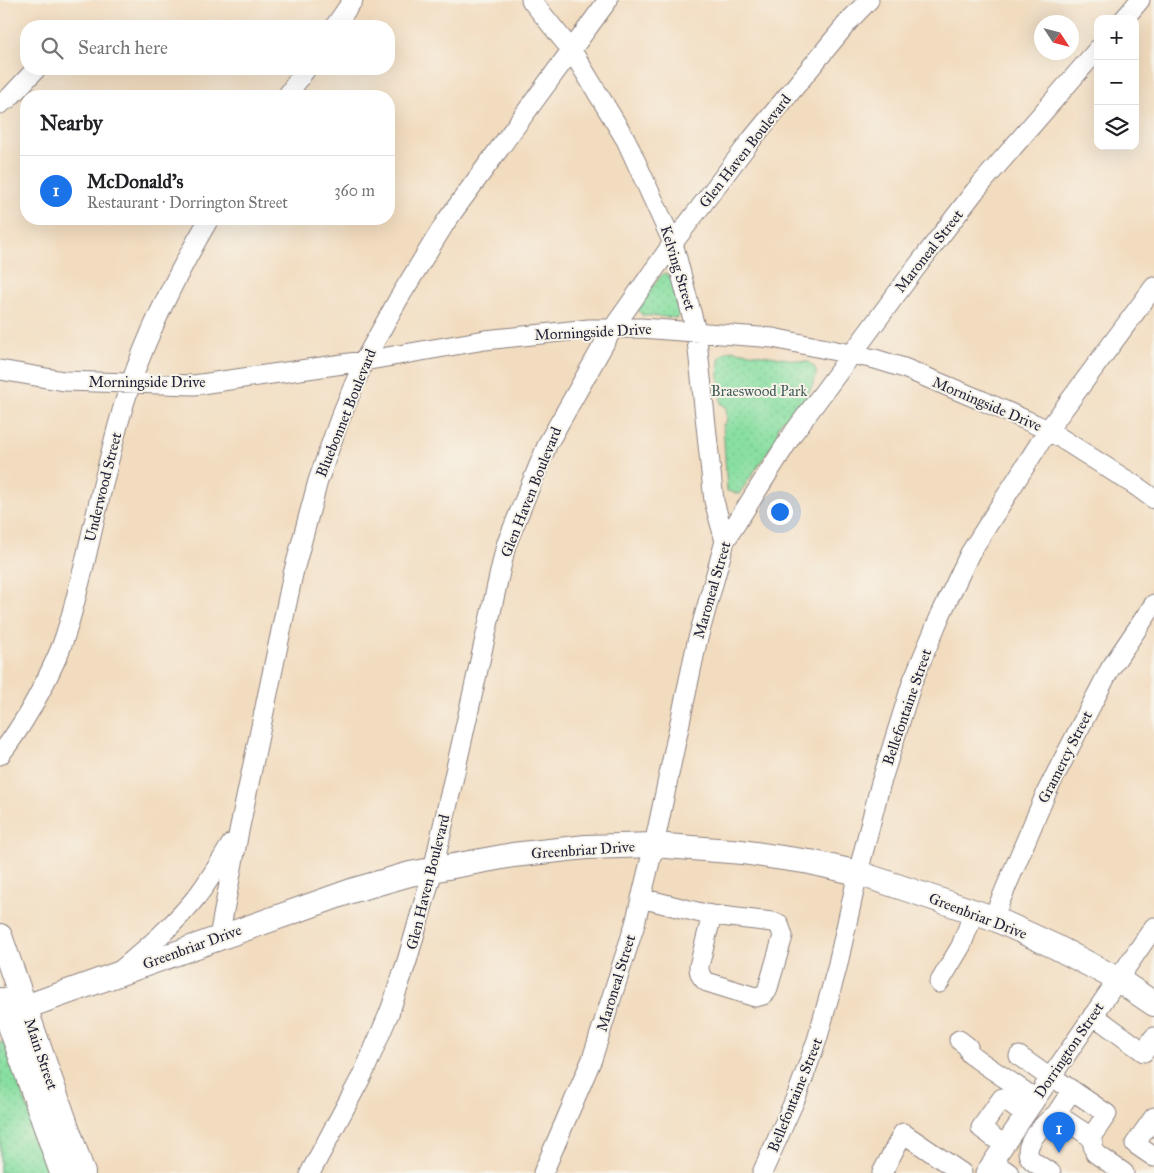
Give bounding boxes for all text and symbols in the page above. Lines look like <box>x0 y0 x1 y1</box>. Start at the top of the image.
north arrow <box>1034 15 1079 60</box>
map controls <box>1094 15 1139 150</box>
button: + <box>1094 15 1139 60</box>
search box <box>20 20 395 75</box>
icon: search <box>38 34 66 62</box>
text: Search here <box>78 36 168 59</box>
button: − <box>1094 60 1139 105</box>
street label: Glen Haven Boulevard <box>695 90 795 211</box>
button: layers <box>1094 105 1139 150</box>
text: Nearby <box>40 110 103 136</box>
text: McDonald's <box>87 170 183 193</box>
text: 1 <box>53 181 59 200</box>
text: 360 m <box>334 181 375 200</box>
text: Restaurant · Dorrington Street <box>87 193 288 212</box>
street label: Maroneal Street <box>891 205 967 296</box>
street label: Kelving Street <box>657 223 700 313</box>
street label: Morningside Drive <box>534 320 652 344</box>
street label: Bluebonnet Boulevard <box>312 346 380 480</box>
street label: Morningside Drive <box>88 373 206 391</box>
street label: Morningside Drive <box>930 373 1044 435</box>
park label: Braeswood Park <box>711 382 807 400</box>
street label: Glen Haven Boulevard <box>497 424 565 560</box>
street label: Underwood Street <box>81 430 125 544</box>
your location <box>767 499 793 525</box>
street label: Maroneal Street <box>690 539 735 641</box>
street label: Bellefontaine Street <box>879 646 936 767</box>
street label: Gramercy Street <box>1034 707 1096 806</box>
street label: Glen Haven Boulevard <box>402 812 454 951</box>
street label: Greenbriar Drive <box>531 837 635 863</box>
street label: Greenbriar Drive <box>926 889 1030 943</box>
street label: Greenbriar Drive <box>140 921 244 973</box>
street label: Maroneal Street <box>593 932 639 1034</box>
street label: Dorrington Street <box>1030 998 1108 1101</box>
street label: Main Street <box>20 1016 62 1093</box>
street label: Bellefontaine Street <box>764 1035 826 1155</box>
pin: 1 <box>1043 1112 1075 1153</box>

